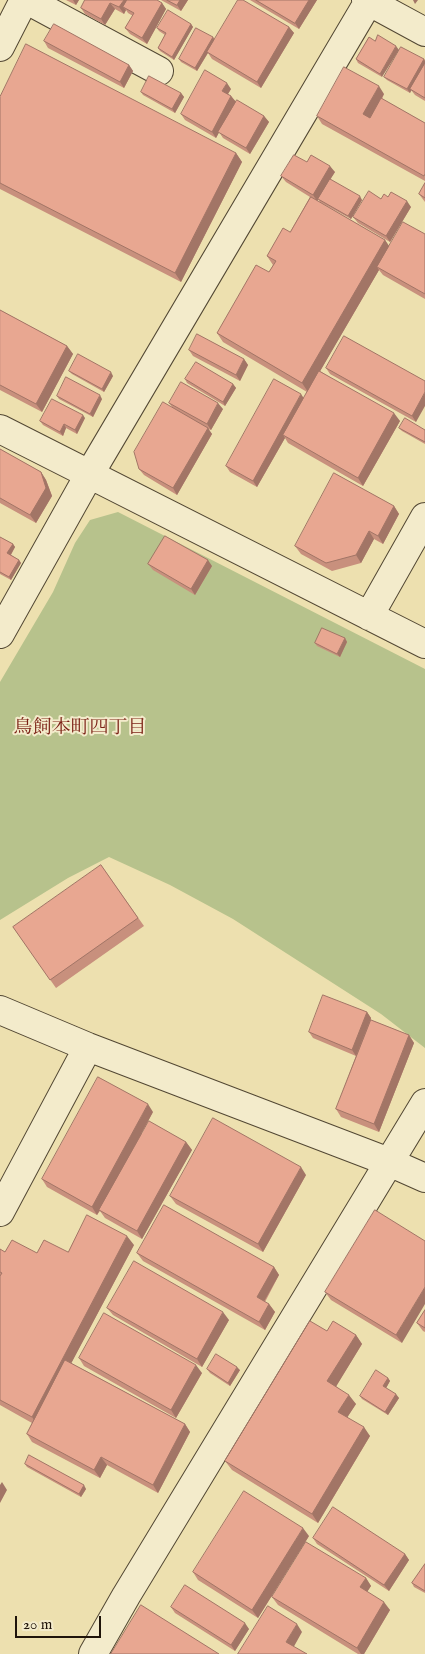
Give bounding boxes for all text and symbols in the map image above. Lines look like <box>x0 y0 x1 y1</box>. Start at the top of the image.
district label: 鳥飼本町四丁目 <box>14 718 146 740</box>
scale bar <box>18 1606 104 1638</box>
text: 20 m <box>23 1615 52 1634</box>

